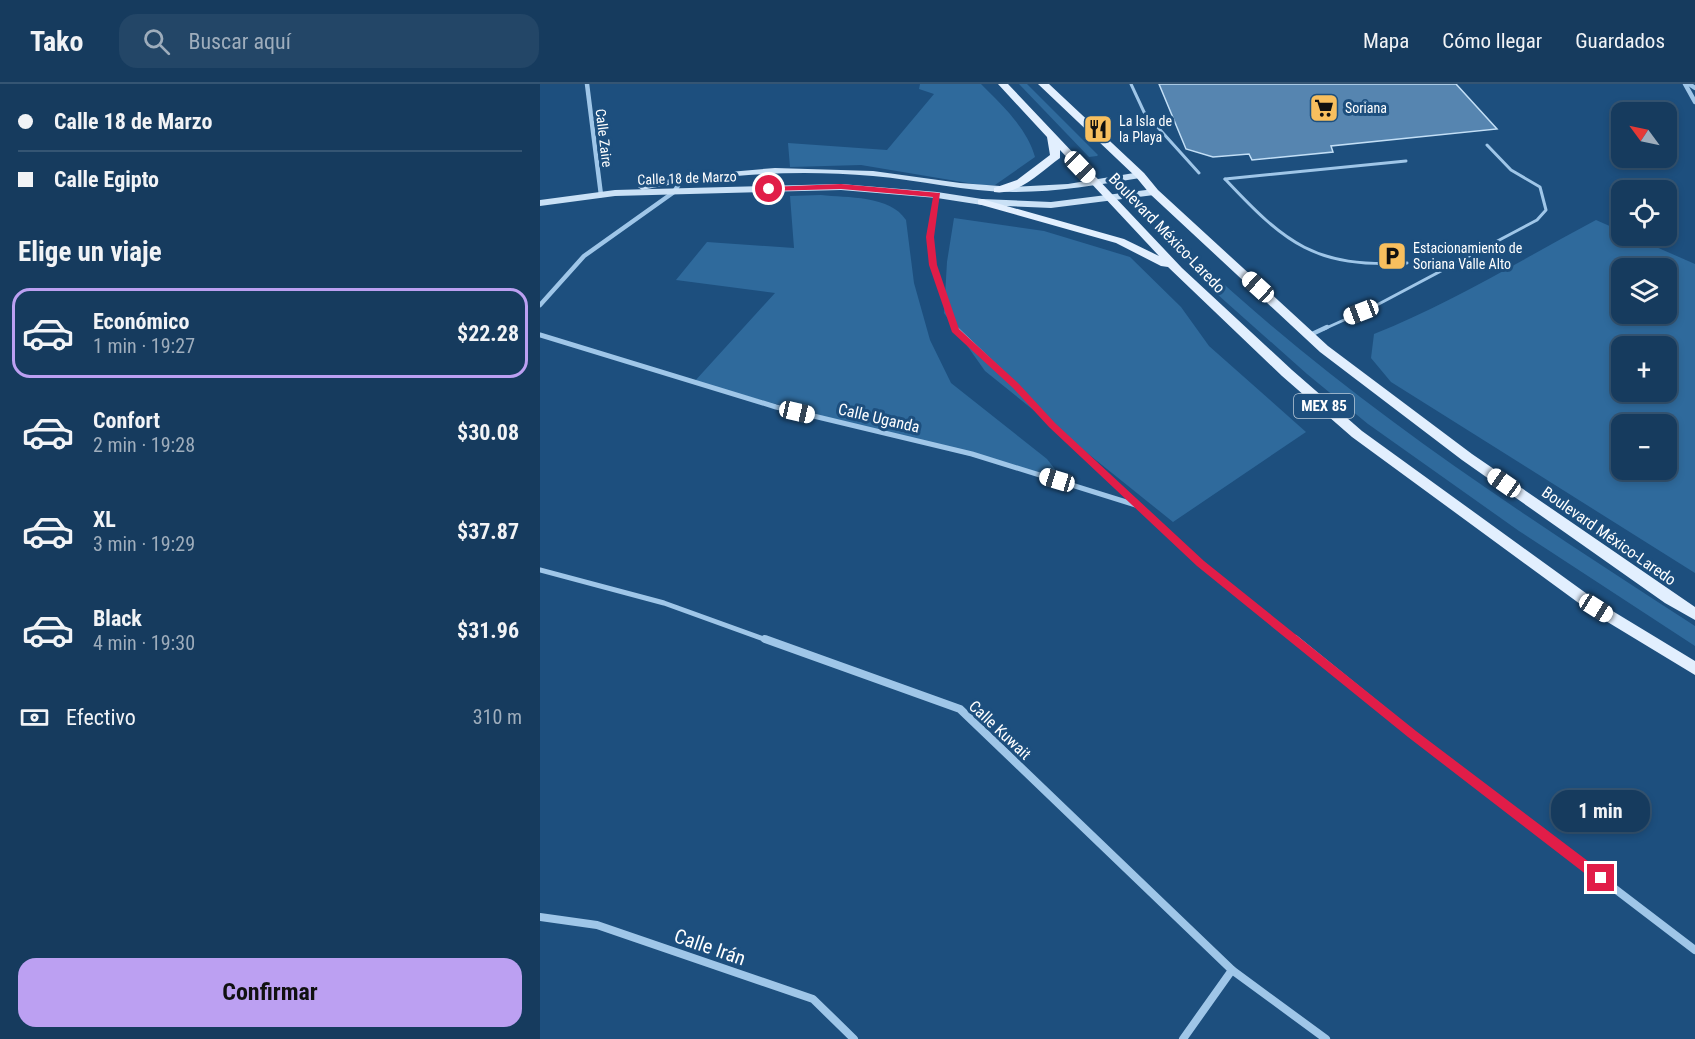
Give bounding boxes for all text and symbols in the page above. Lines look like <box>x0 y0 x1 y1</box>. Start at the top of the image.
search box <box>119 14 539 68</box>
text: Tako <box>30 25 83 58</box>
icon: search <box>140 25 173 58</box>
text: Buscar aquí <box>188 29 291 54</box>
text: Mapa <box>1363 29 1409 53</box>
text: Cómo llegar <box>1442 29 1542 53</box>
text: Guardados <box>1575 29 1665 53</box>
supermarket icon: Soriana <box>1308 92 1340 124</box>
place label: Soriana <box>1345 100 1387 116</box>
north arrow <box>1611 102 1677 168</box>
map controls <box>1611 102 1677 480</box>
street label: Calle Zaire <box>592 108 616 169</box>
text: Calle 18 de Marzo <box>54 109 212 134</box>
restaurant icon: La Isla de la Playa <box>1082 113 1114 145</box>
place label: La Isla de la Playa <box>1119 113 1173 145</box>
car <box>1061 148 1099 186</box>
text: Calle Egipto <box>54 167 159 192</box>
street label: Calle 18 de Marzo <box>637 168 737 188</box>
street label: Boulevard México-Laredo <box>1105 169 1229 297</box>
route start <box>755 175 782 202</box>
button: locate <box>1611 180 1677 246</box>
text: Elige un viaje <box>18 236 162 268</box>
parking icon: Estacionamiento de Soriana Valle Alto <box>1376 240 1408 272</box>
place label: Estacionamiento de Soriana Valle Alto <box>1413 240 1523 272</box>
button: layers <box>1611 258 1677 324</box>
car <box>1239 268 1277 306</box>
car <box>1341 297 1381 327</box>
icon: car <box>21 306 75 360</box>
text: Económico <box>93 309 189 334</box>
text: $22.28 <box>457 321 519 346</box>
text: 1 min · 19:27 <box>93 334 195 358</box>
button: + <box>1611 336 1677 402</box>
road number: MEX 85 <box>1294 394 1354 418</box>
car <box>777 399 817 425</box>
street label: Calle Uganda <box>836 399 922 437</box>
icon: car <box>21 405 75 459</box>
text: Confort <box>93 408 160 433</box>
button: − <box>1611 414 1677 480</box>
text: $30.08 <box>457 420 519 445</box>
text: 2 min · 19:28 <box>93 433 195 457</box>
car <box>1484 465 1524 501</box>
car <box>1037 466 1077 494</box>
street label: Boulevard México-Laredo <box>1538 482 1680 590</box>
icon: car <box>21 504 75 558</box>
text: XL <box>93 507 116 532</box>
text: $37.87 <box>457 519 519 544</box>
text: 3 min · 19:29 <box>93 532 195 556</box>
car <box>1576 591 1616 625</box>
icon: car <box>21 603 75 657</box>
text: Black <box>93 606 142 631</box>
text: $31.96 <box>457 618 519 643</box>
text: 4 min · 19:30 <box>93 631 195 655</box>
street label: Calle Kuwait <box>965 696 1035 764</box>
icon: cash <box>18 701 51 734</box>
text: Efectivo <box>66 705 136 730</box>
text: 310 m <box>473 705 522 729</box>
callout: 1 min <box>1552 791 1650 833</box>
text: 1 min <box>1578 799 1623 823</box>
route end <box>1587 864 1614 891</box>
street label: Calle Irán <box>671 924 749 970</box>
button: Confirmar <box>18 958 522 1027</box>

